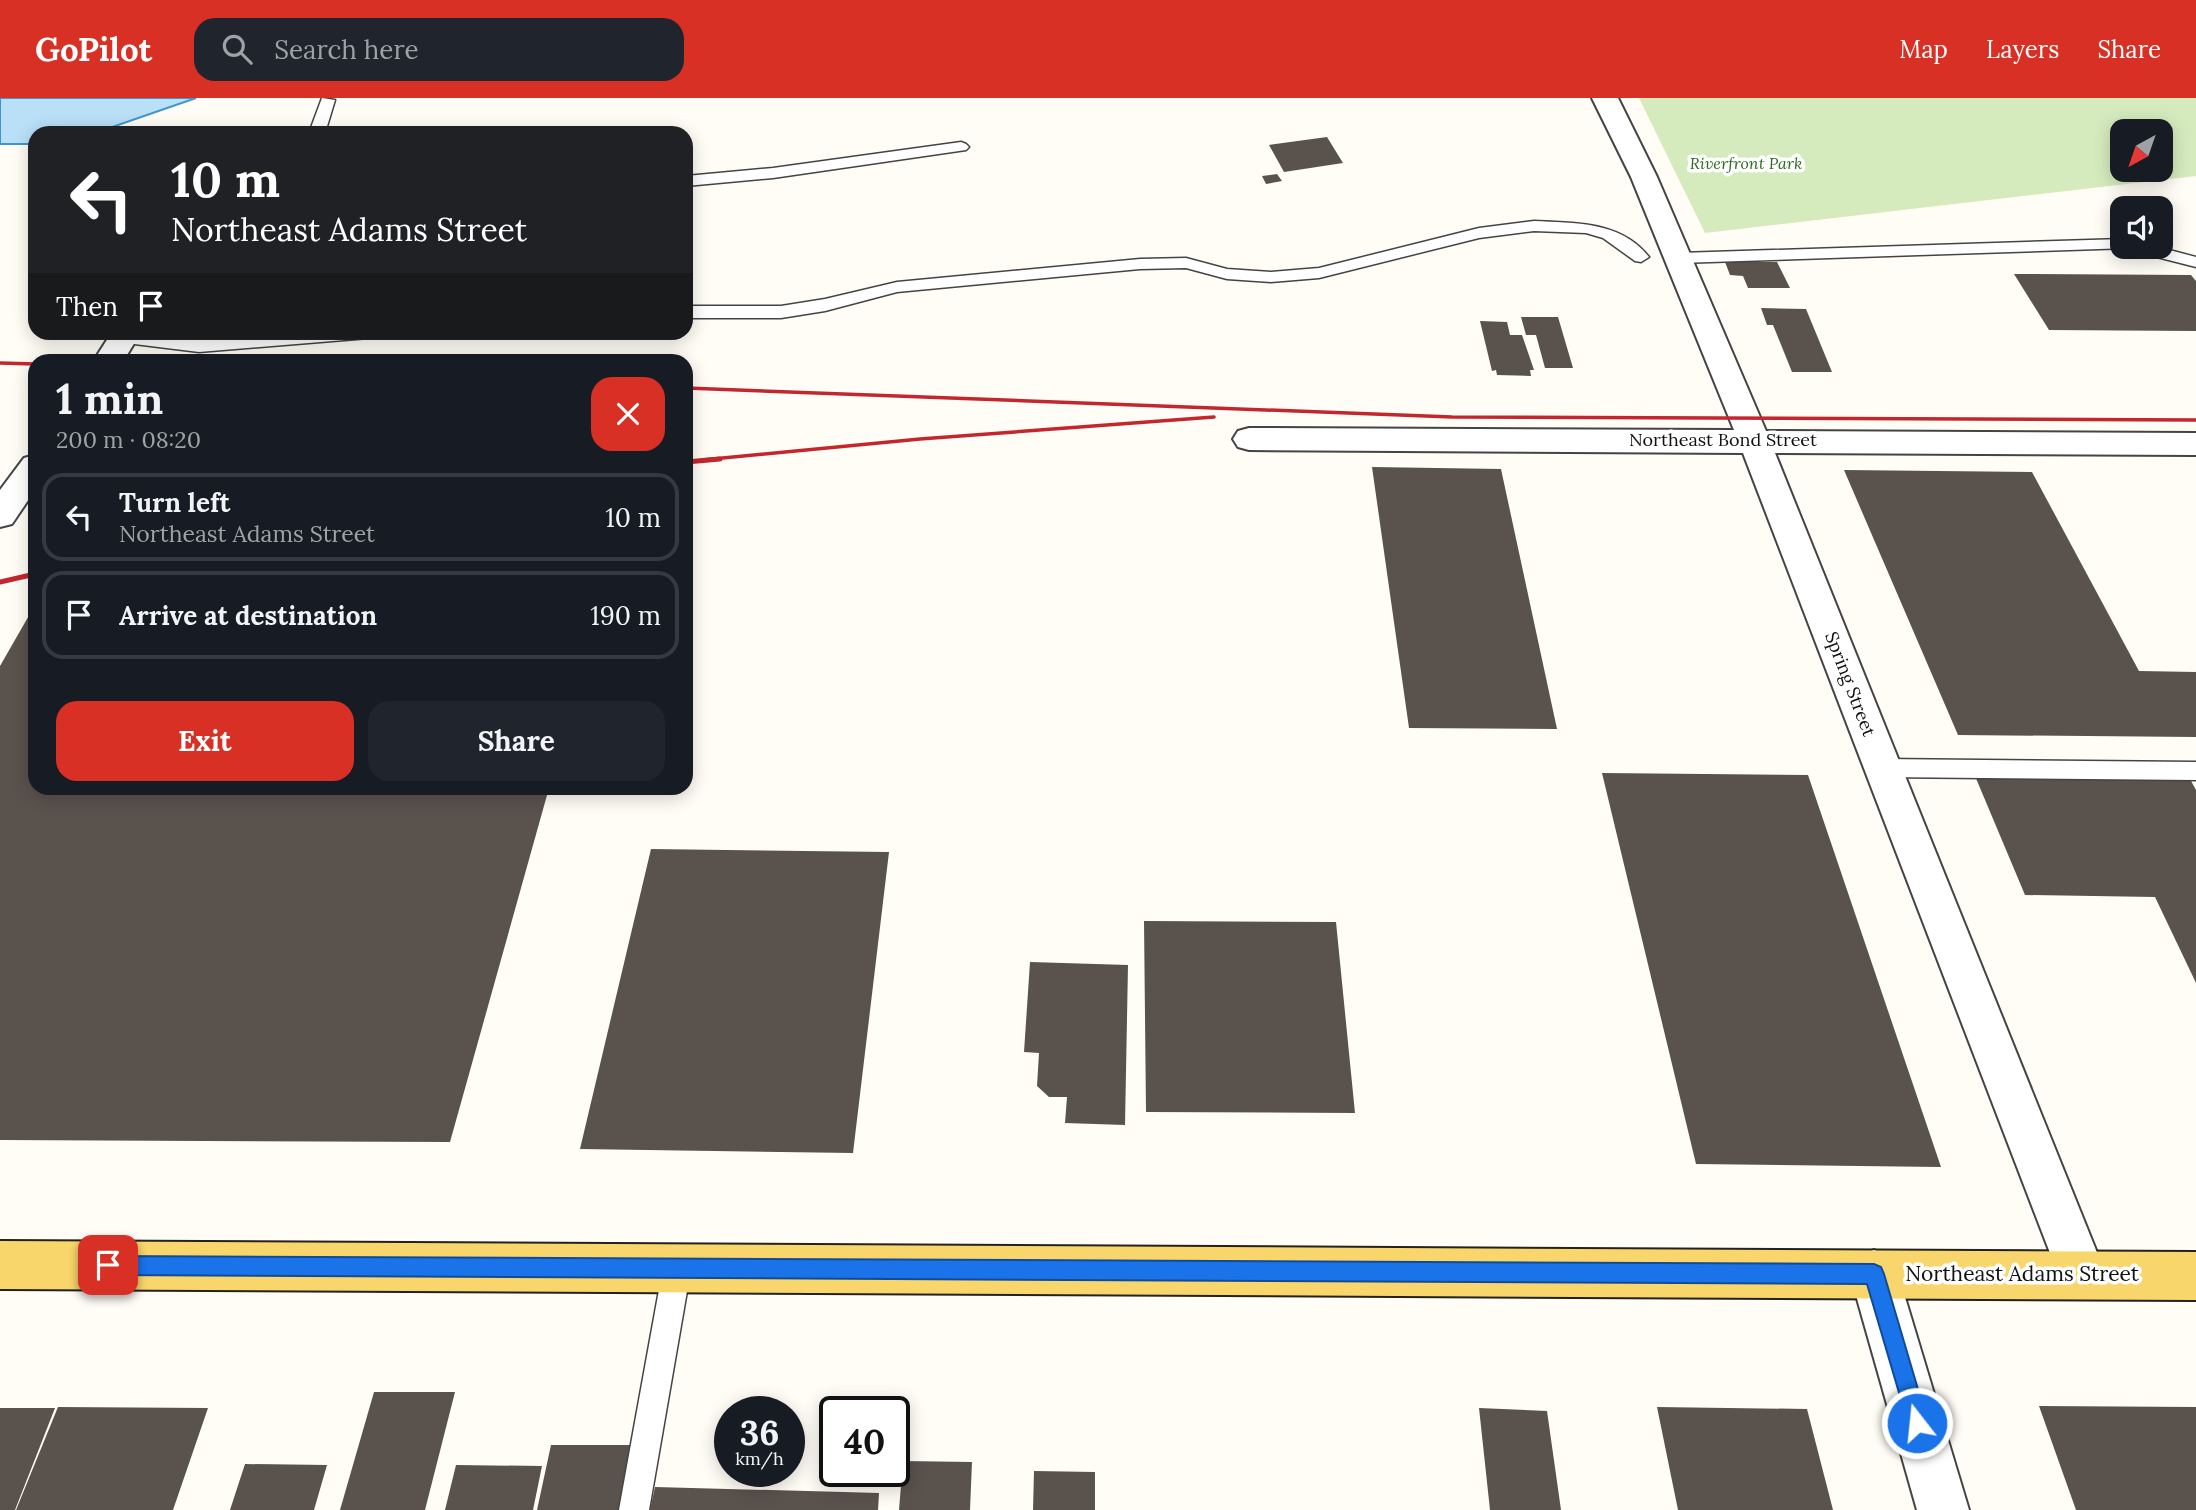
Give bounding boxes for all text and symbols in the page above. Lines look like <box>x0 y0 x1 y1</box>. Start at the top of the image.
search box <box>194 18 684 81</box>
text: GoPilot <box>35 28 152 70</box>
icon: search <box>218 30 256 68</box>
text: Search here <box>274 33 419 66</box>
text: Map <box>1899 34 1948 65</box>
text: Layers <box>1986 34 2059 65</box>
text: Share <box>2097 34 2161 65</box>
north arrow <box>2110 119 2174 182</box>
map controls <box>2110 119 2173 259</box>
text: 10 m <box>171 148 280 210</box>
park label: Riverfront Park <box>1690 153 1802 173</box>
icon: left <box>56 154 147 245</box>
button: sound <box>2110 196 2173 259</box>
text: Northeast Adams Street <box>171 209 527 250</box>
icon: arrive <box>132 287 170 325</box>
text: Then <box>56 290 118 323</box>
text: 1 min <box>56 372 163 426</box>
button: close <box>591 377 665 451</box>
text: 200 m · 08:20 <box>56 425 201 454</box>
street label: Northeast Bond Street <box>1629 428 1817 451</box>
text: Turn left <box>119 486 230 519</box>
icon: left <box>60 498 98 536</box>
text: 10 m <box>605 501 661 534</box>
text: Northeast Adams Street <box>119 519 375 548</box>
icon: arrive <box>60 596 98 634</box>
text: Arrive at destination <box>119 599 377 632</box>
text: 190 m <box>590 599 661 632</box>
street label: Spring Street <box>1820 628 1881 739</box>
button: Exit <box>56 701 354 781</box>
button: Share <box>368 701 665 781</box>
pin <box>78 1235 138 1295</box>
icon: arrive <box>89 1246 127 1284</box>
street label: Northeast Adams Street <box>1905 1260 2140 1287</box>
position arrow <box>1880 1386 1954 1460</box>
speed limit sign: 40 <box>819 1396 910 1487</box>
text: 36 <box>740 1410 779 1455</box>
text: km/h <box>735 1447 784 1470</box>

